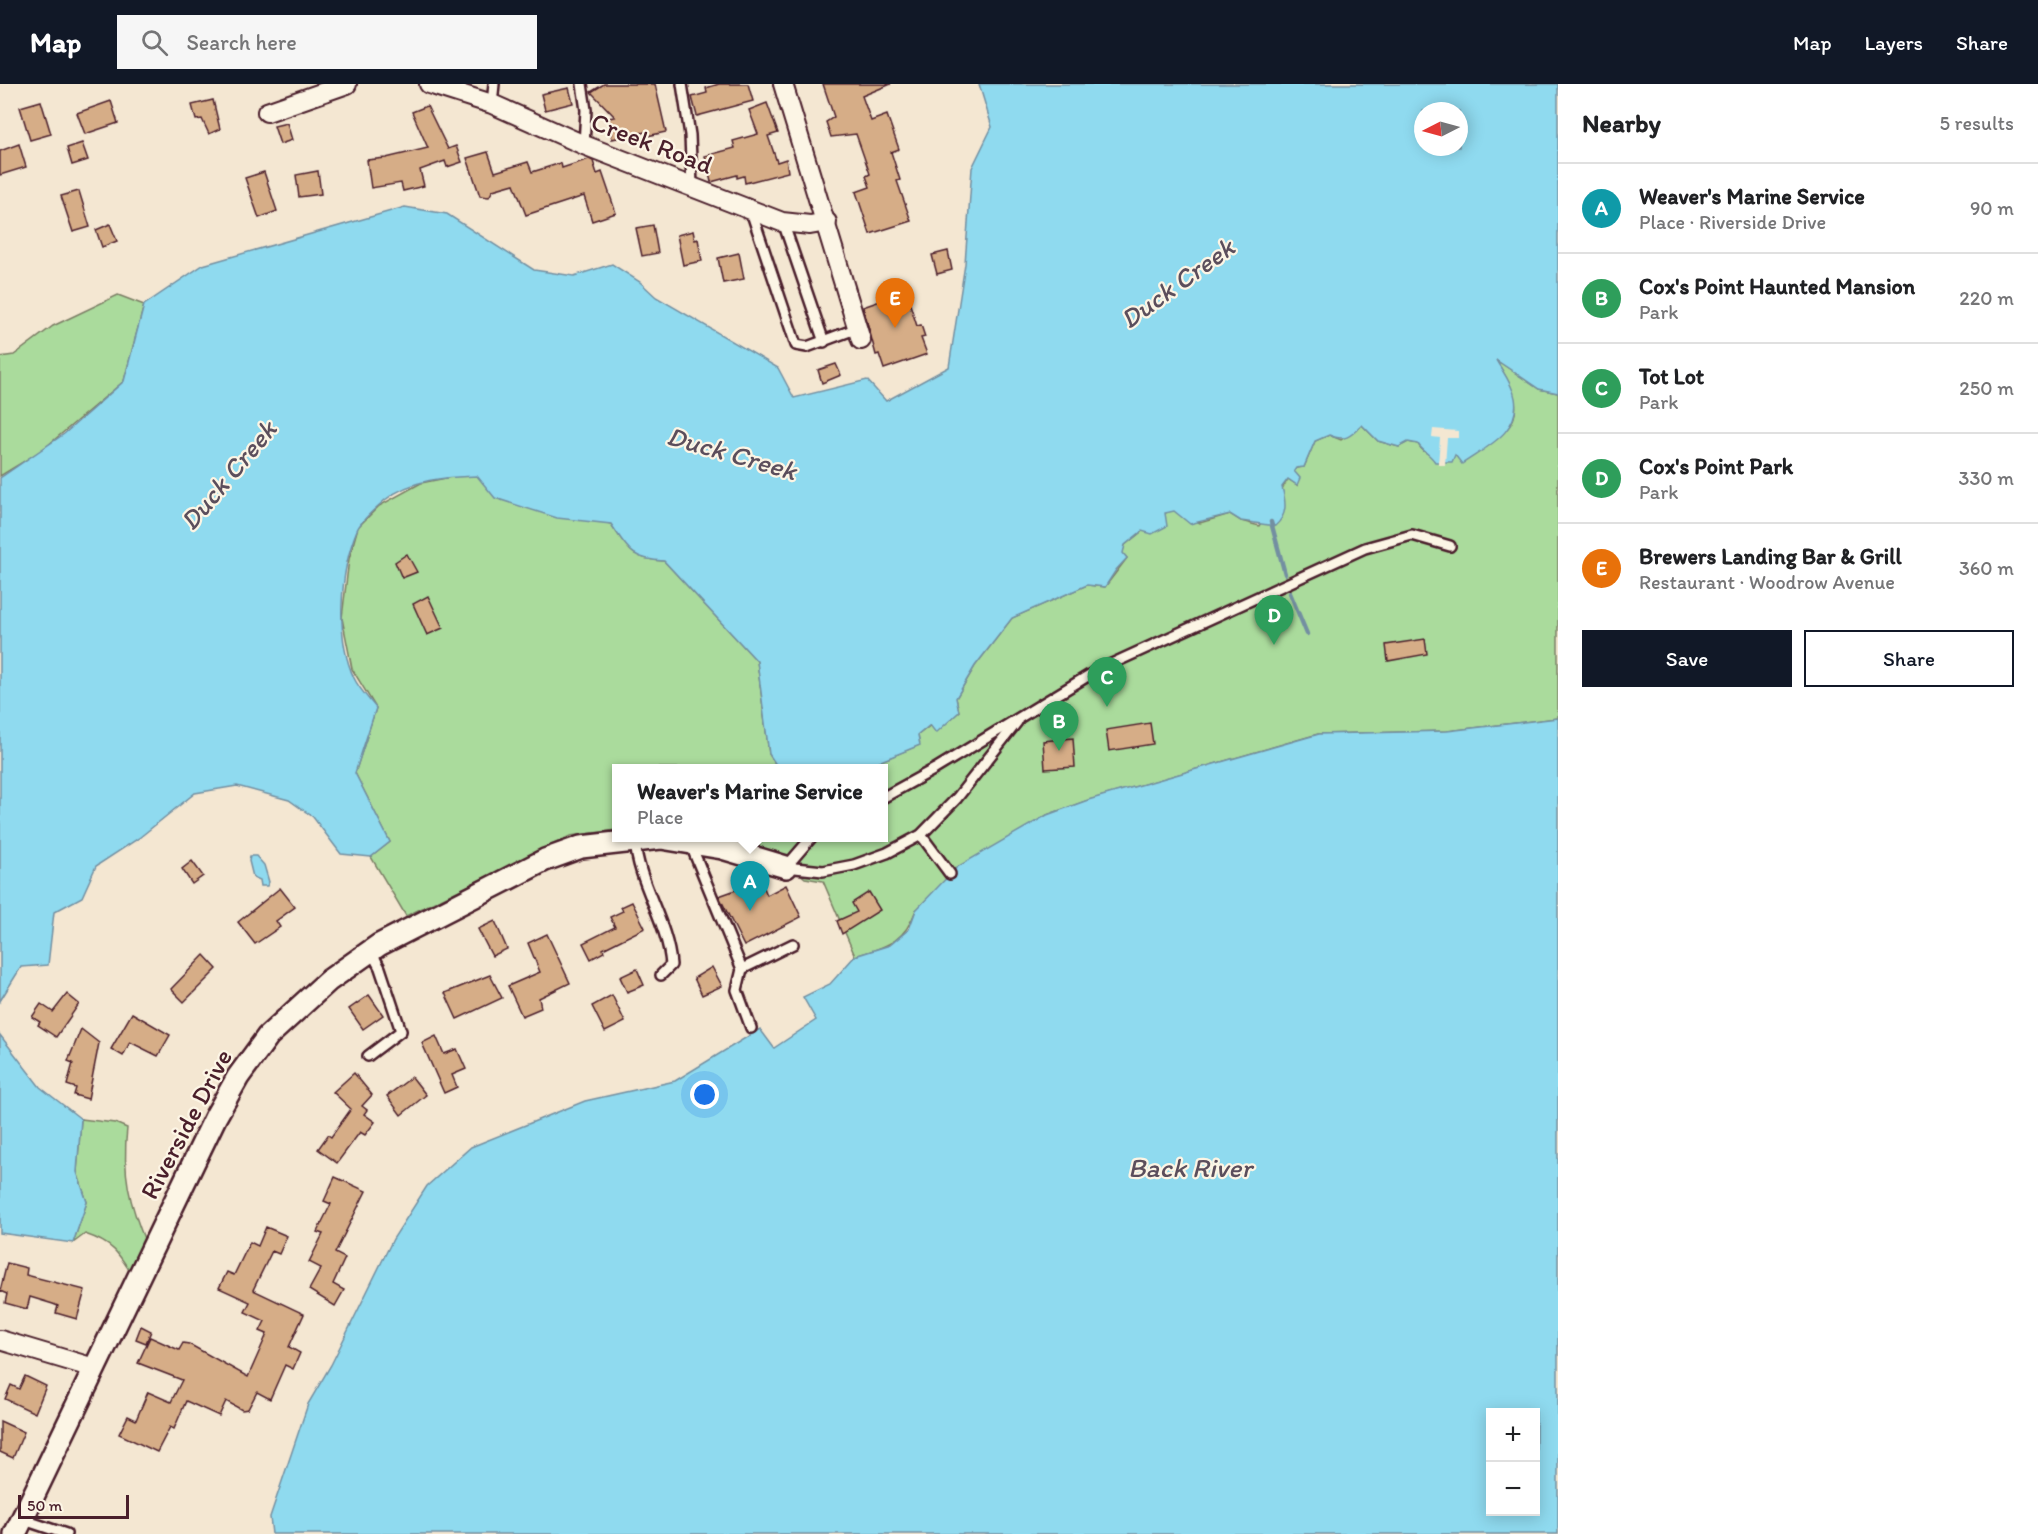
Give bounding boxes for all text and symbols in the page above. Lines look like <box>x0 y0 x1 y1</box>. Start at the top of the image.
search box <box>117 15 537 69</box>
text: Map <box>30 25 81 59</box>
icon: search <box>138 26 171 59</box>
text: Search here <box>186 29 297 56</box>
text: Map <box>1793 30 1832 55</box>
text: Layers <box>1865 30 1923 55</box>
text: Share <box>1956 30 2008 55</box>
north arrow <box>1414 102 1468 156</box>
street label: Creek Road <box>587 105 717 181</box>
text: Nearby <box>1582 107 1661 139</box>
text: 5 results <box>1940 111 2014 135</box>
text: Weaver's Marine Service <box>1639 183 1865 210</box>
text: A <box>1595 196 1608 220</box>
text: 90 m <box>1970 196 2014 220</box>
text: Place · Riverside Drive <box>1639 210 1826 234</box>
water label: Duck Creek <box>1113 229 1242 335</box>
text: Cox's Point Haunted Mansion <box>1639 273 1915 300</box>
pin: E <box>876 278 914 328</box>
text: B <box>1595 286 1608 310</box>
text: 220 m <box>1959 286 2014 310</box>
text: Park <box>1639 300 1678 324</box>
text: Tot Lot <box>1639 363 1704 390</box>
text: C <box>1595 376 1608 400</box>
text: 250 m <box>1959 376 2014 400</box>
text: Park <box>1639 390 1678 414</box>
water label: Duck Creek <box>173 412 285 537</box>
water label: Duck Creek <box>663 419 803 488</box>
text: Cox's Point Park <box>1639 453 1793 480</box>
text: D <box>1595 466 1608 490</box>
text: 330 m <box>1959 466 2014 490</box>
text: Park <box>1639 480 1678 504</box>
text: Brewers Landing Bar & Grill <box>1639 543 1902 570</box>
text: E <box>1596 556 1607 580</box>
text: 360 m <box>1959 556 2014 580</box>
text: Restaurant · Woodrow Avenue <box>1639 570 1895 594</box>
pin: D <box>1254 596 1294 645</box>
button: Save <box>1582 630 1792 687</box>
button: Share <box>1804 630 2014 687</box>
pin: C <box>1088 658 1126 707</box>
pin: B <box>1040 702 1078 751</box>
popup <box>612 764 888 842</box>
text: Weaver's Marine Service <box>637 778 863 805</box>
text: Place <box>637 805 683 829</box>
pin: A <box>730 862 770 911</box>
street label: Riverside Drive <box>133 1043 239 1205</box>
your location <box>690 1080 719 1109</box>
water label: Back River <box>1128 1151 1255 1184</box>
map controls <box>1486 1408 1540 1516</box>
button: + <box>1486 1408 1540 1462</box>
button: − <box>1486 1462 1540 1516</box>
scale bar <box>18 1492 129 1520</box>
text: 50 m <box>27 1496 62 1515</box>

